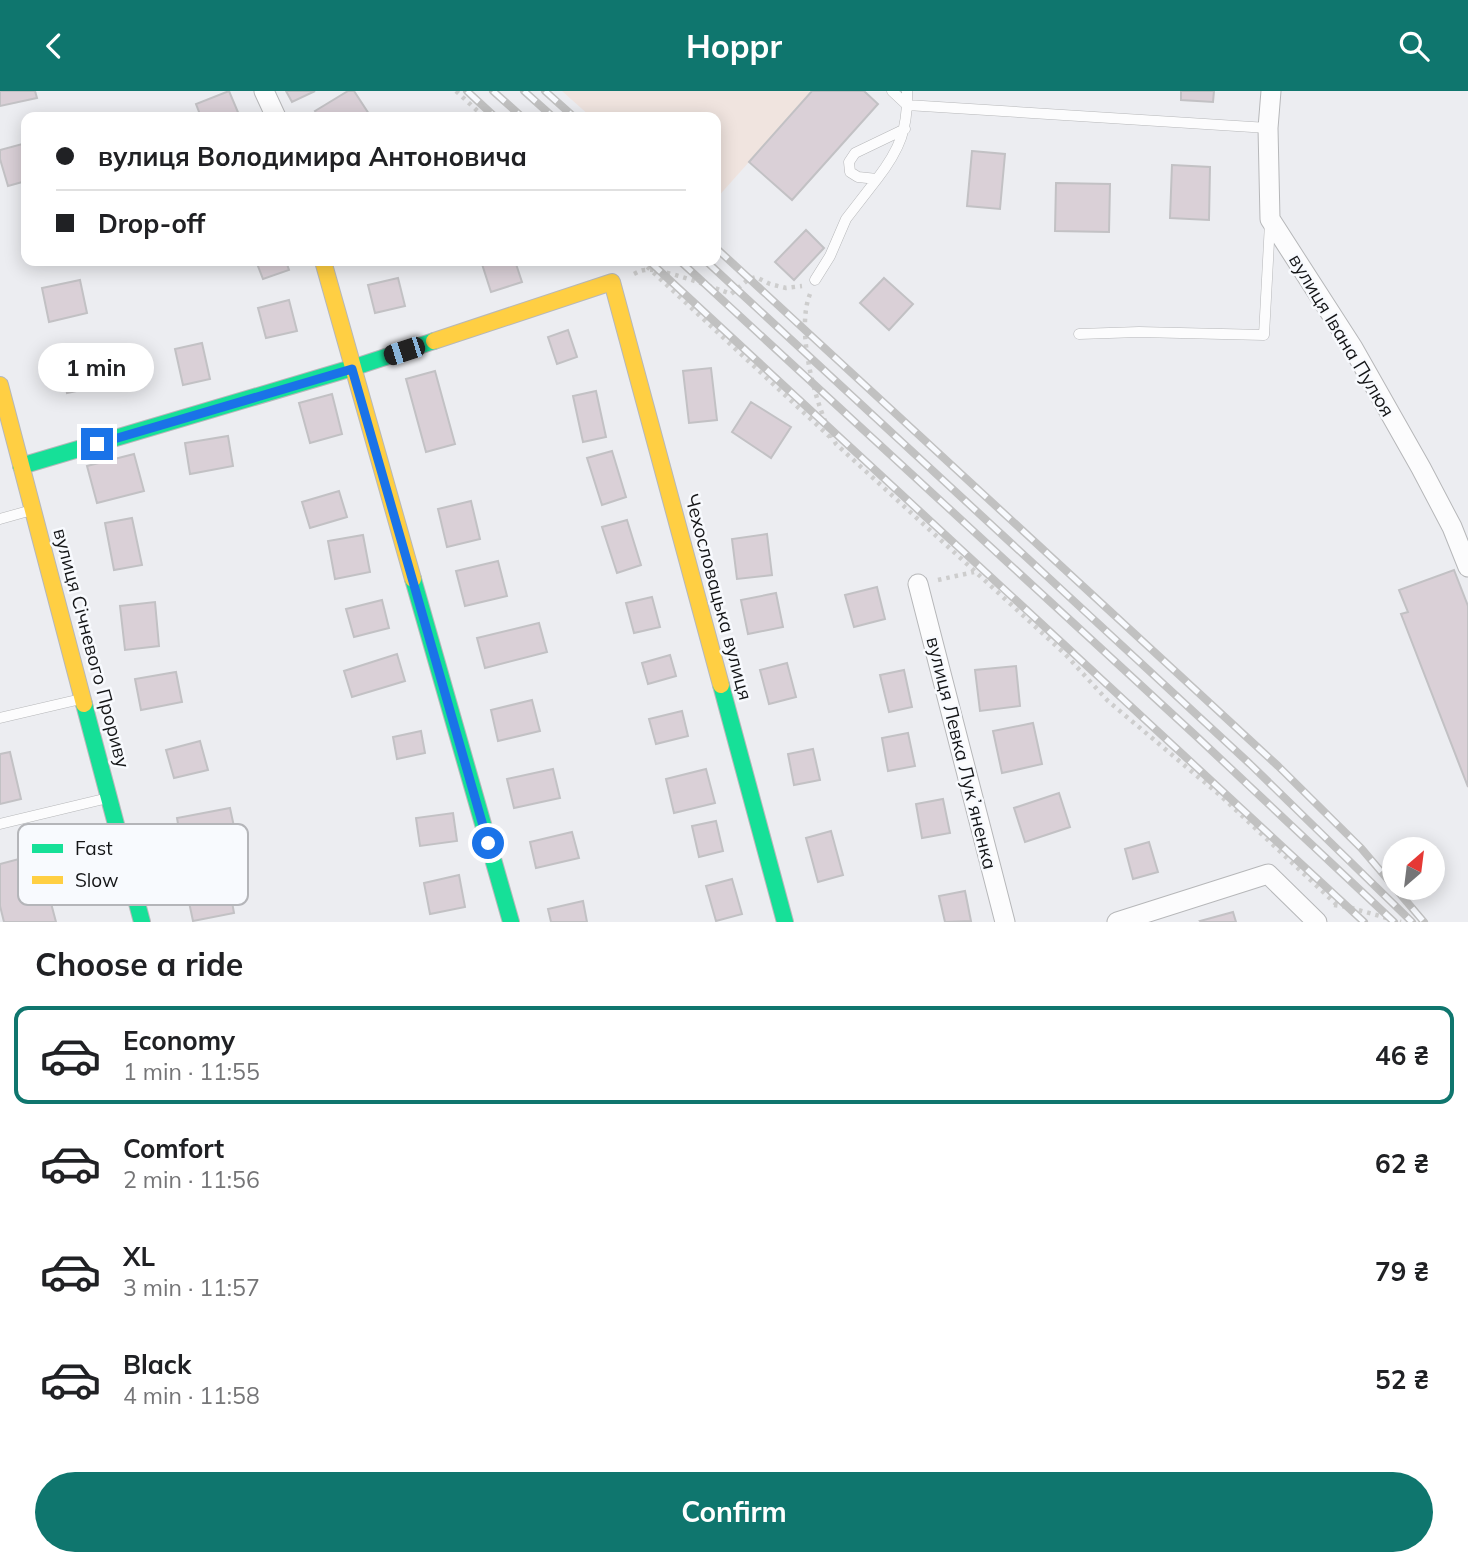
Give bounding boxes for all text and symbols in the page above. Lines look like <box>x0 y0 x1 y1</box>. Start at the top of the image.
text: Hoppr <box>686 26 782 66</box>
icon: back <box>35 27 73 65</box>
icon: search <box>1395 27 1433 65</box>
text: вулиця Володимира Антоновича <box>98 140 527 173</box>
text: Drop-off <box>98 207 205 240</box>
street label: вулиця Івана Пулюя <box>1284 249 1400 421</box>
car <box>381 335 428 367</box>
callout: 1 min <box>39 343 155 391</box>
text: 1 min <box>66 353 126 382</box>
route end <box>81 428 113 460</box>
street label: Чехословацька вулиця <box>680 491 758 703</box>
street label: вулиця Січневого Прориву <box>48 526 136 770</box>
street label: вулиця Левка Лукʼяненка <box>921 634 1003 872</box>
legend <box>18 824 248 905</box>
route start <box>472 827 504 859</box>
text: Fast <box>75 836 113 860</box>
north arrow <box>1382 837 1446 899</box>
map controls <box>1382 837 1445 900</box>
text: Slow <box>75 868 119 892</box>
text: Choose a ride <box>35 944 243 984</box>
icon: car <box>39 1024 102 1087</box>
text: Economy <box>123 1024 235 1057</box>
text: 46 ₴ <box>1375 1039 1429 1072</box>
text: 1 min · 11:55 <box>123 1057 260 1086</box>
icon: car <box>39 1132 102 1195</box>
text: Comfort <box>123 1132 224 1165</box>
text: 62 ₴ <box>1375 1147 1429 1180</box>
text: 2 min · 11:56 <box>123 1165 260 1194</box>
icon: car <box>39 1240 102 1303</box>
text: XL <box>123 1240 155 1273</box>
text: 79 ₴ <box>1375 1255 1429 1288</box>
text: 3 min · 11:57 <box>123 1273 260 1302</box>
icon: car <box>39 1348 102 1411</box>
text: Black <box>123 1348 191 1381</box>
text: 52 ₴ <box>1375 1363 1429 1396</box>
text: 4 min · 11:58 <box>123 1381 260 1410</box>
button: Confirm <box>35 1472 1433 1552</box>

